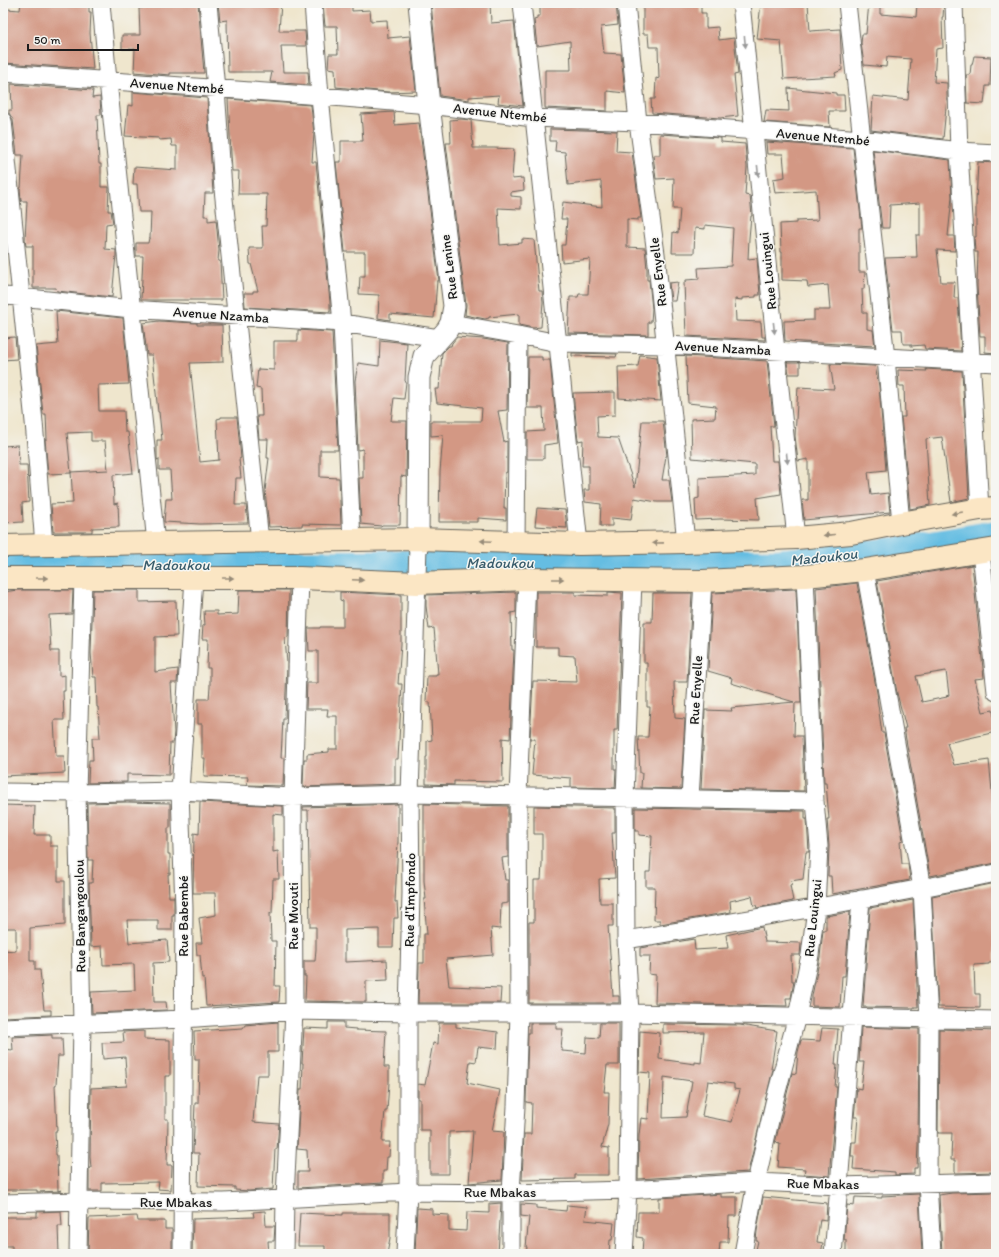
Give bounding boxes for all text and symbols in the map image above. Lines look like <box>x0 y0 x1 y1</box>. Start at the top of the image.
scale bar <box>28 26 138 52</box>
text: 50 m <box>34 33 60 47</box>
one-way arrow <box>741 36 748 48</box>
street label: Avenue Ntembé <box>129 74 225 98</box>
street label: Avenue Ntembé <box>452 100 548 126</box>
street label: Avenue Ntembé <box>775 124 871 150</box>
one-way arrow <box>755 165 762 177</box>
street label: Rue Louingui <box>755 231 781 311</box>
street label: Rue Lenine <box>437 233 461 301</box>
street label: Rue Enyelle <box>645 236 671 308</box>
street label: Avenue Nzamba <box>172 303 270 327</box>
one-way arrow <box>770 322 777 334</box>
street label: Avenue Nzamba <box>675 337 772 359</box>
one-way arrow <box>784 452 791 464</box>
one-way arrow <box>951 510 963 516</box>
one-way arrow <box>823 532 835 538</box>
one-way arrow <box>480 538 492 545</box>
one-way arrow <box>652 539 664 546</box>
water label: Madoukou <box>790 544 859 569</box>
water label: Madoukou <box>466 554 534 572</box>
water label: Madoukou <box>142 556 210 574</box>
one-way arrow <box>36 575 49 581</box>
one-way arrow <box>222 575 235 581</box>
one-way arrow <box>552 576 565 582</box>
one-way arrow <box>352 577 364 584</box>
street label: Rue Enyelle <box>686 655 706 725</box>
street label: Rue d'Impfondo <box>401 853 419 947</box>
street label: Rue Bangangoulou <box>71 859 89 973</box>
street label: Rue Babembé <box>175 875 192 957</box>
street label: Rue Louingui <box>800 878 826 958</box>
street label: Rue Mvouti <box>285 882 302 950</box>
street label: Rue Mbakas <box>787 1175 859 1193</box>
street label: Rue Mbakas <box>464 1184 536 1201</box>
street label: Rue Mbakas <box>140 1194 212 1211</box>

